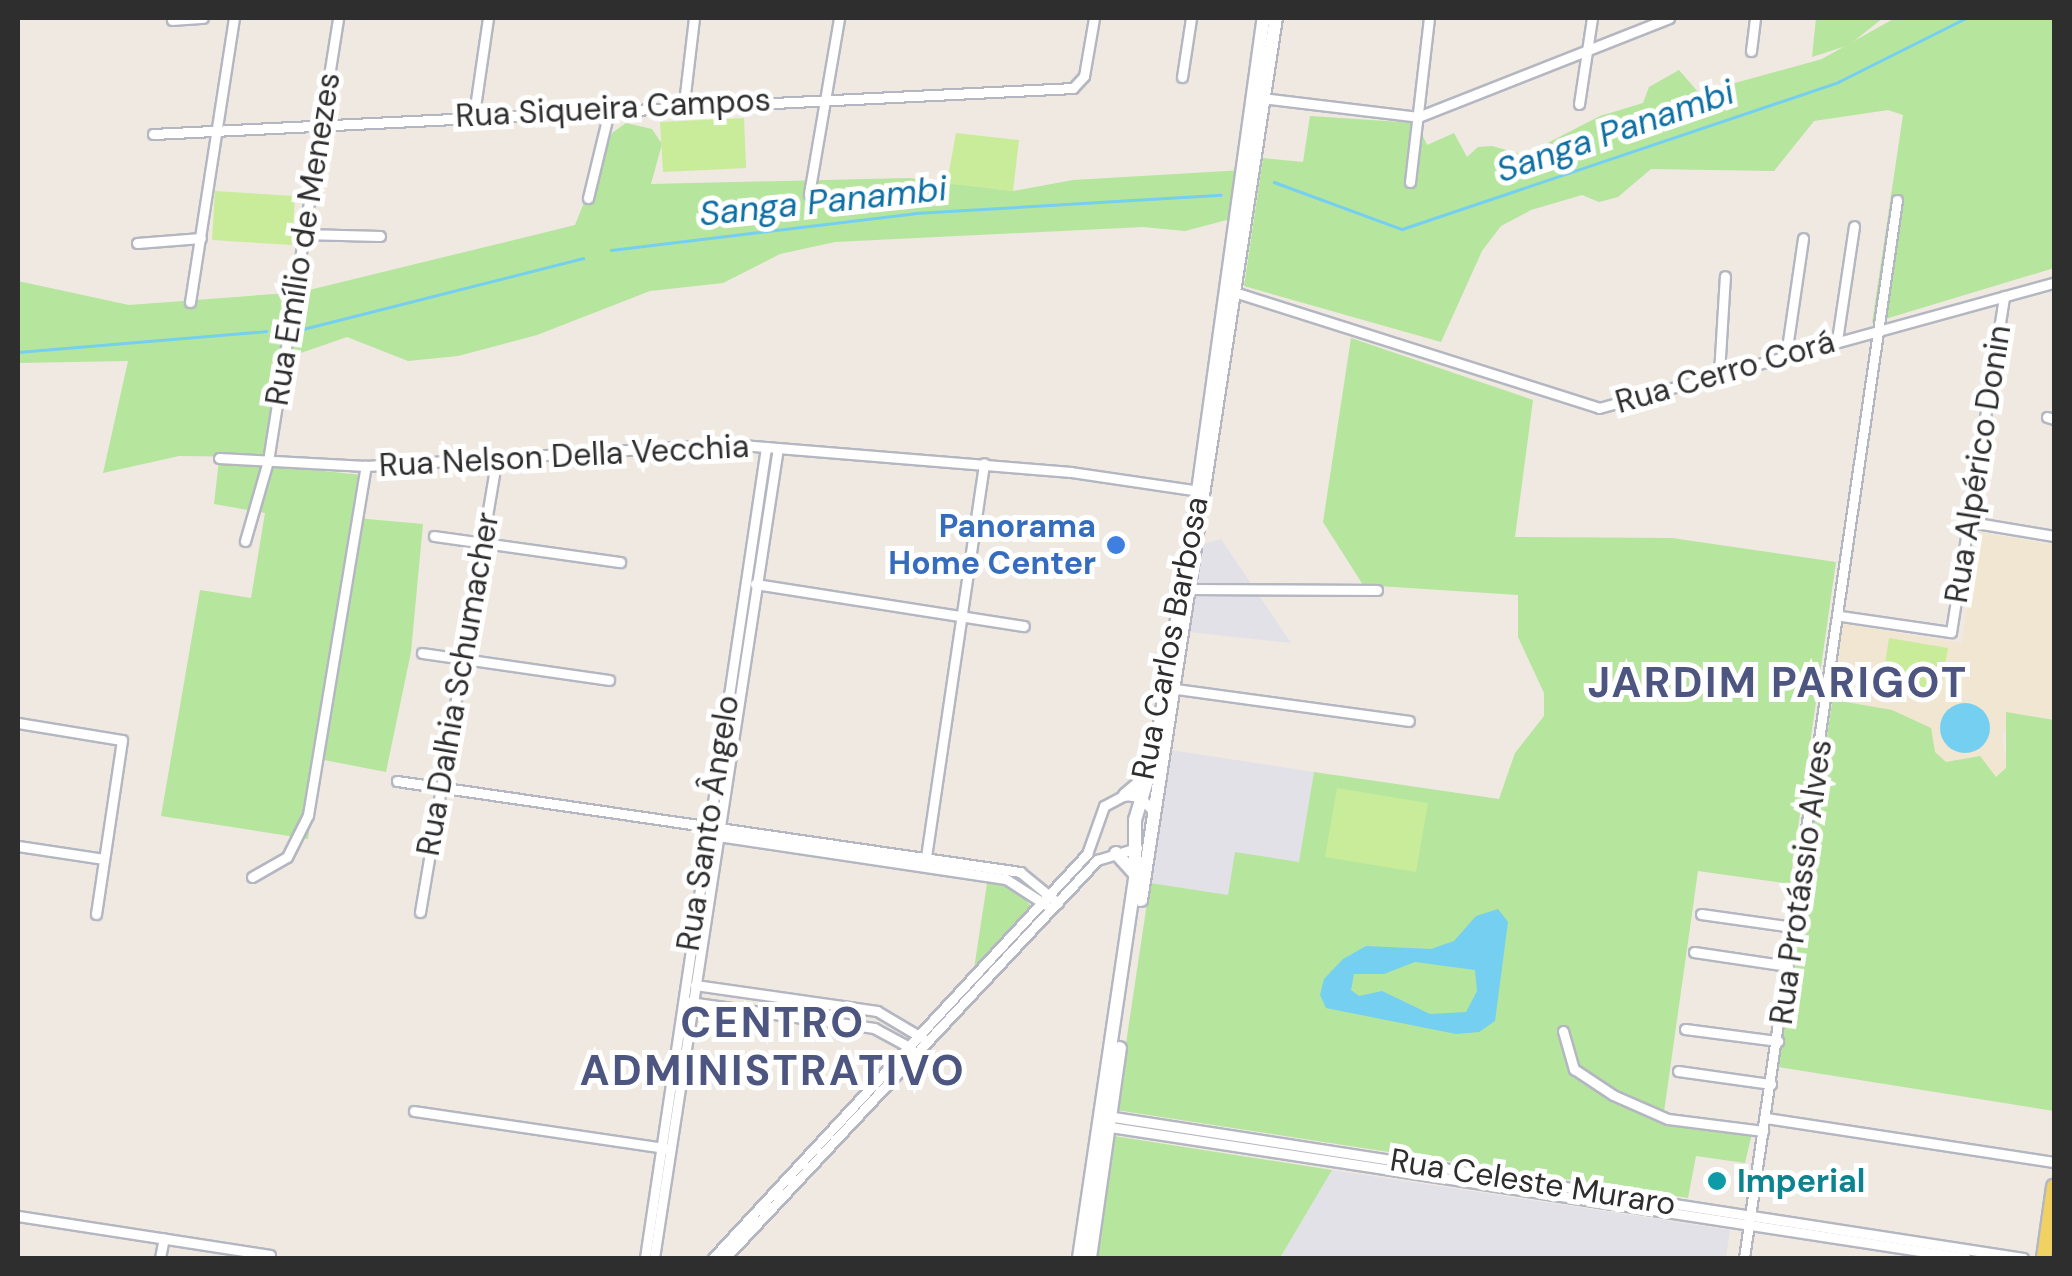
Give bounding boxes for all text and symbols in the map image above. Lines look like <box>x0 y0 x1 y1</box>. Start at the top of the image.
street label: Rua Emílio de Menezes <box>258 70 348 408</box>
water label: Sanga Panambi <box>1491 71 1739 191</box>
street label: Rua Siqueira Campos <box>454 81 772 135</box>
water label: Sanga Panambi <box>697 167 949 235</box>
street label: Rua Cerro Corá <box>1611 322 1839 422</box>
street label: Rua Alpérico Donin <box>1937 322 2019 606</box>
street label: Rua Nelson Della Vecchia <box>378 427 750 485</box>
street label: Rua Carlos Barbosa <box>1124 493 1216 783</box>
place label: Panorama Home Center <box>888 508 1096 583</box>
street label: Rua Dalhia Schumacher <box>409 509 507 859</box>
marker: Panorama Home Center <box>1105 534 1127 556</box>
district label: JARDIM PARIGOT <box>1587 658 1969 708</box>
street label: Rua Santo Ângelo <box>669 692 747 954</box>
street label: Rua Protássio Alves <box>1762 737 1840 1027</box>
district label: CENTRO ADMINISTRATIVO <box>580 998 966 1096</box>
street label: Rua Celeste Muraro <box>1388 1140 1678 1224</box>
place label: Imperial <box>1737 1162 1865 1200</box>
marker: Imperial <box>1706 1170 1728 1192</box>

